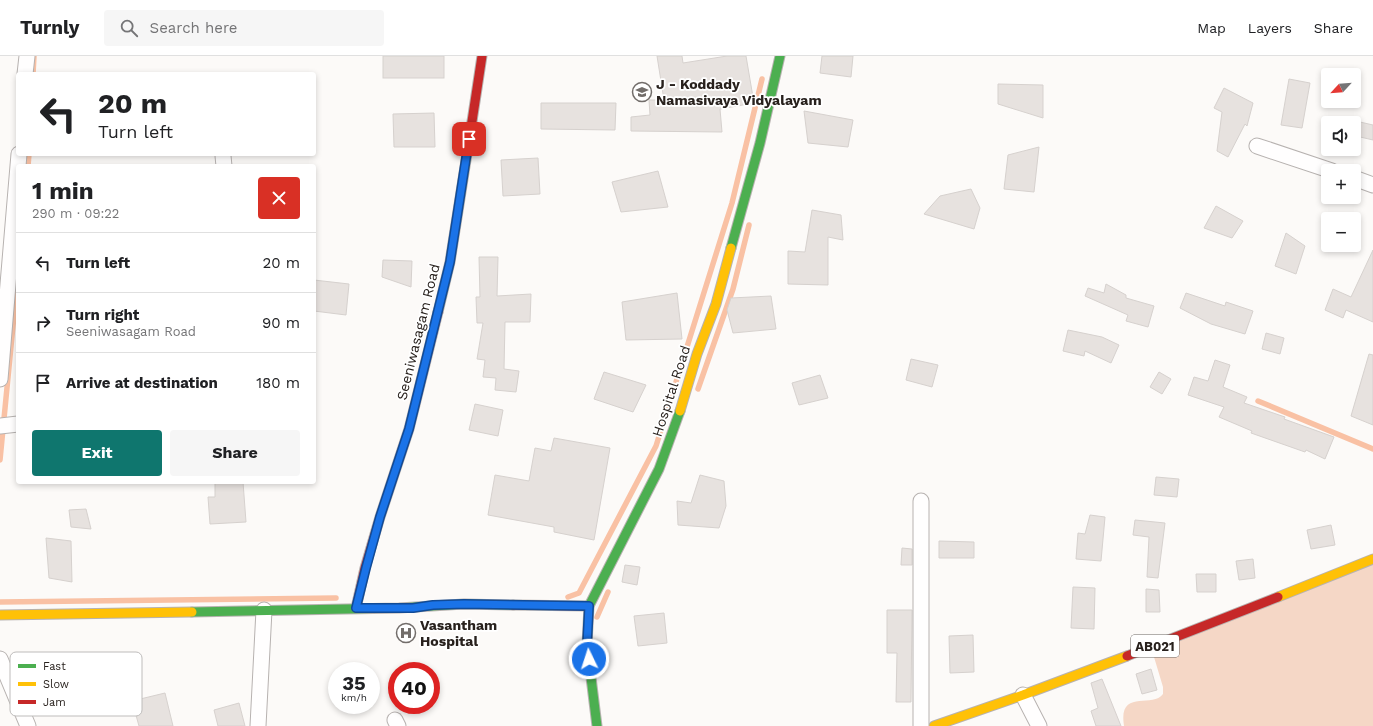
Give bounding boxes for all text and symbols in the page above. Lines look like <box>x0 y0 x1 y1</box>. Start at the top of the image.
search box <box>104 10 384 46</box>
text: Turnly <box>20 16 80 39</box>
icon: search <box>118 17 140 39</box>
text: Search here <box>150 19 237 37</box>
text: Map <box>1197 20 1226 36</box>
text: Layers <box>1248 20 1292 36</box>
text: Share <box>1314 20 1353 36</box>
north arrow <box>1321 68 1361 108</box>
map controls <box>1321 68 1361 252</box>
place label: J - Koddady Namasivaya Vidyalayam <box>656 76 822 108</box>
school or university icon: J - Koddady Namasivaya Vidyalayam <box>631 81 653 103</box>
text: 20 m <box>98 87 167 120</box>
icon: left <box>32 88 84 140</box>
button: sound <box>1321 116 1361 156</box>
text: Turn left <box>98 121 173 142</box>
pin <box>452 122 486 156</box>
icon: arrive <box>458 128 480 150</box>
button: + <box>1321 164 1361 204</box>
text: 1 min <box>32 177 94 205</box>
button: close <box>258 177 300 219</box>
text: 290 m · 09:22 <box>32 206 119 221</box>
button: − <box>1321 212 1361 252</box>
icon: left <box>32 252 54 274</box>
text: Turn left <box>66 254 130 272</box>
text: 20 m <box>263 254 300 272</box>
street label: Seeniwasagam Road <box>393 262 443 402</box>
text: Turn right <box>66 306 139 324</box>
icon: right <box>32 312 54 334</box>
text: 90 m <box>262 314 300 332</box>
text: Seeniwasagam Road <box>66 324 196 339</box>
street label: Hospital Road <box>649 343 693 439</box>
icon: arrive <box>32 372 54 394</box>
text: Arrive at destination <box>66 374 218 392</box>
text: 180 m <box>256 374 300 392</box>
button: Exit <box>32 430 162 476</box>
button: Share <box>170 430 300 476</box>
place label: Vasantham Hospital <box>420 617 497 649</box>
hospital icon: Vasantham Hospital <box>395 622 417 644</box>
road number: AB021 <box>1131 635 1179 657</box>
position arrow <box>568 638 610 680</box>
legend <box>10 652 142 716</box>
text: Fast <box>43 660 66 673</box>
speed limit sign: 40 <box>388 662 440 714</box>
text: 35 <box>342 671 366 695</box>
text: Slow <box>43 678 69 691</box>
text: km/h <box>341 692 367 703</box>
text: Jam <box>43 696 66 709</box>

